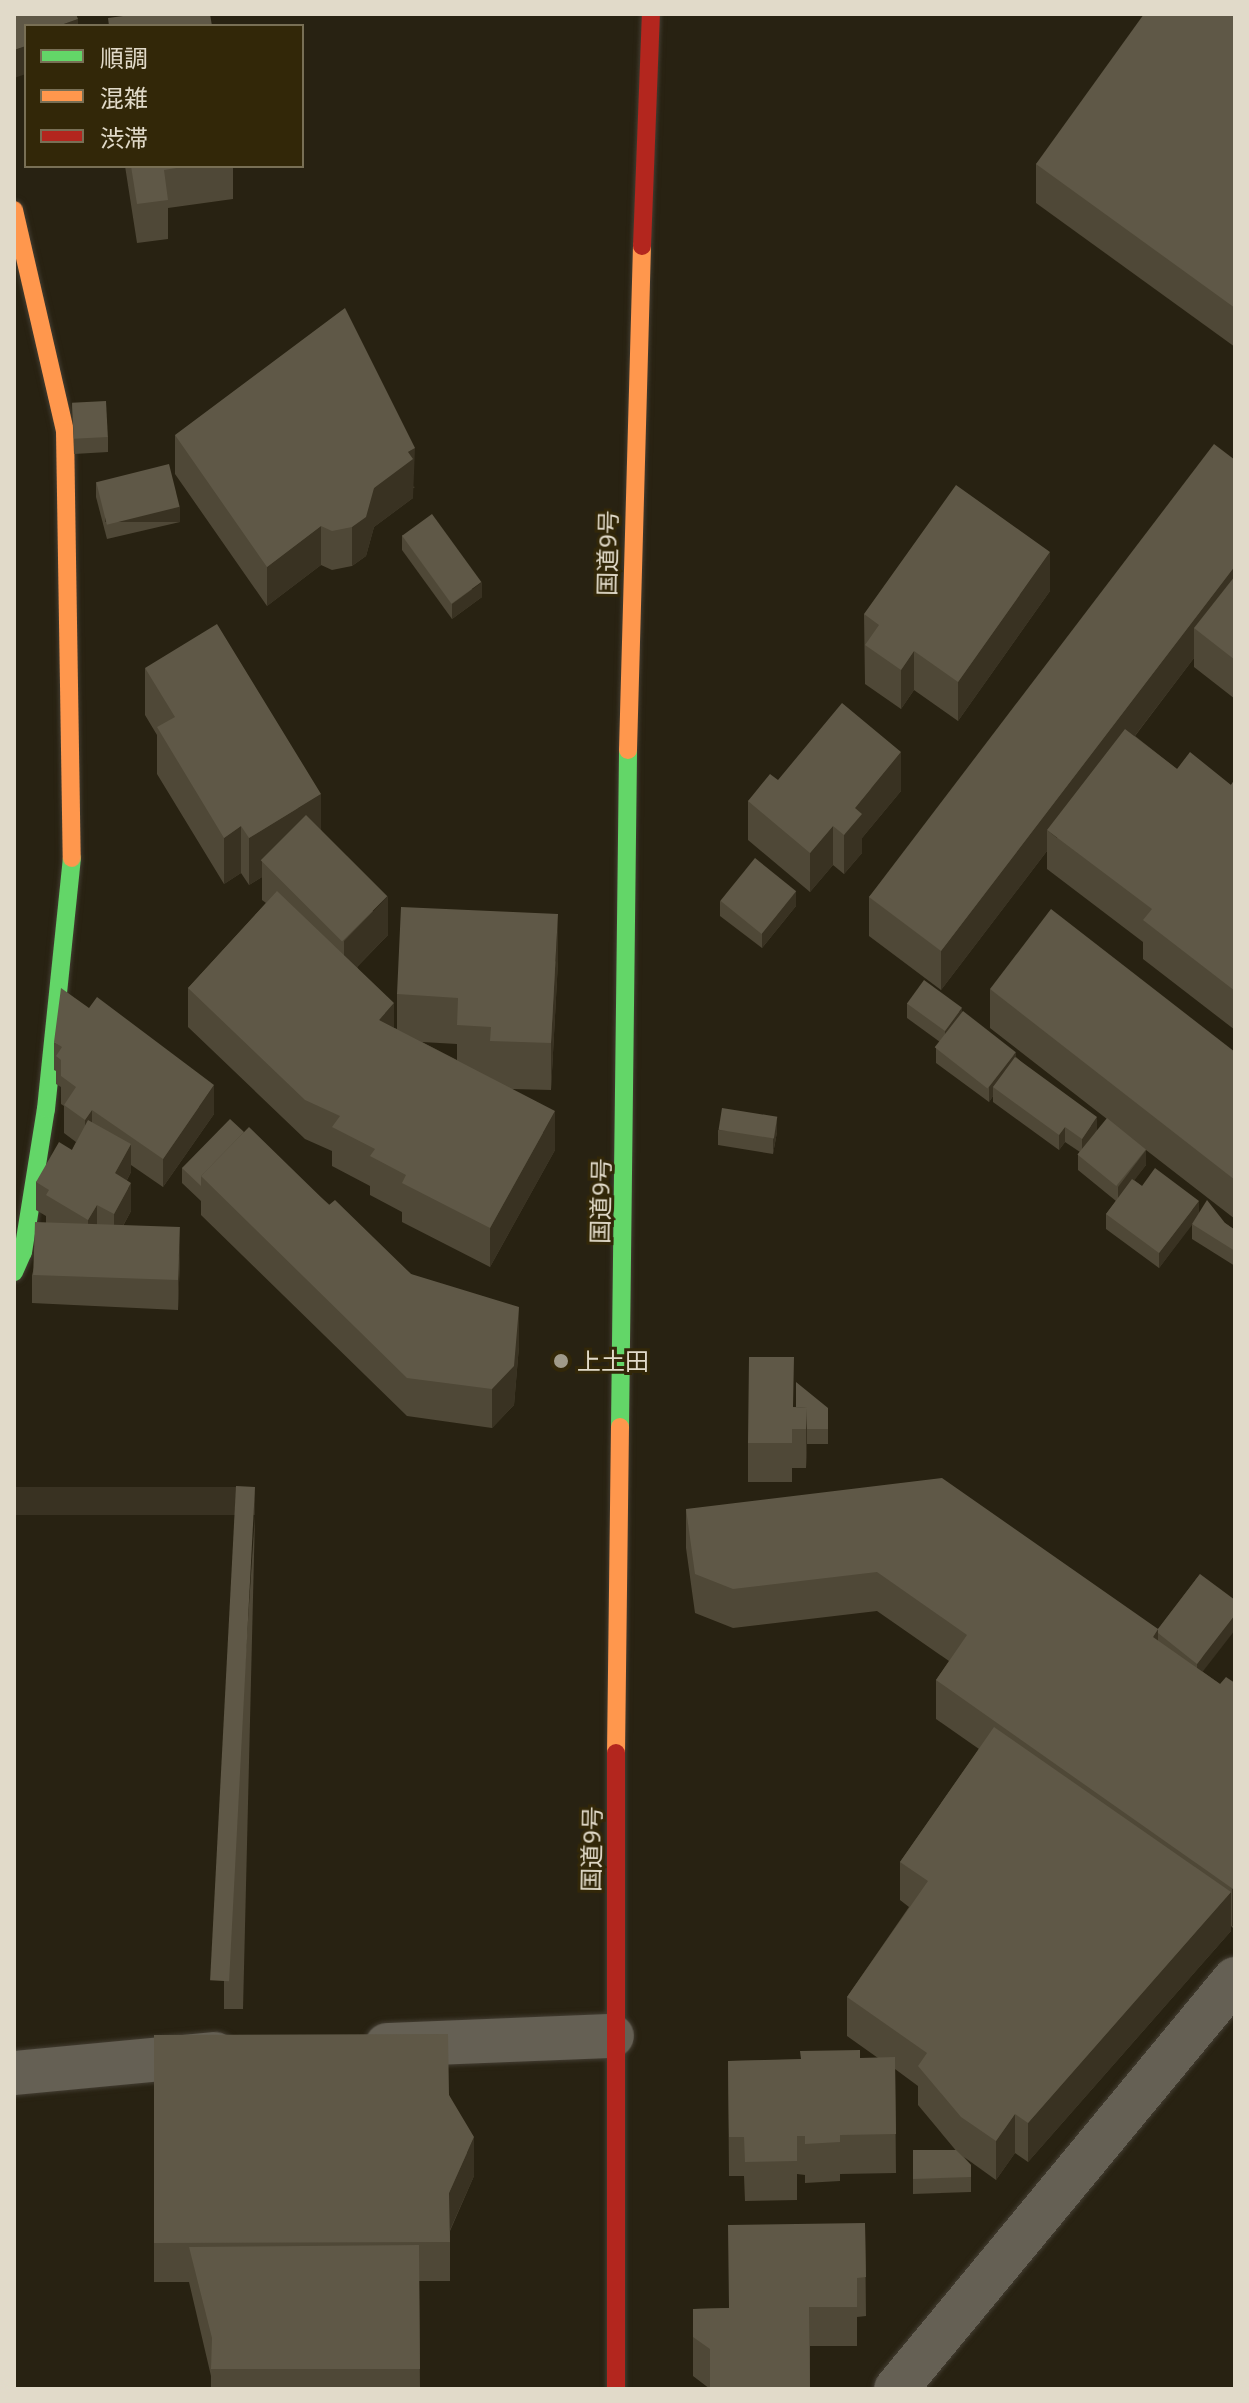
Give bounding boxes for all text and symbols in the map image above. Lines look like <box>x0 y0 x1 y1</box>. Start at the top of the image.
legend <box>24 24 304 168</box>
text: 順調 <box>100 41 148 74</box>
text: 混雑 <box>100 81 148 114</box>
text: 渋滞 <box>100 121 148 154</box>
street label: 国道9号 <box>592 510 622 596</box>
street label: 国道9号 <box>585 1158 615 1244</box>
place label: 上土田 <box>577 1347 649 1375</box>
marker: 上土田 <box>552 1352 570 1370</box>
street label: 国道9号 <box>576 1806 606 1892</box>

